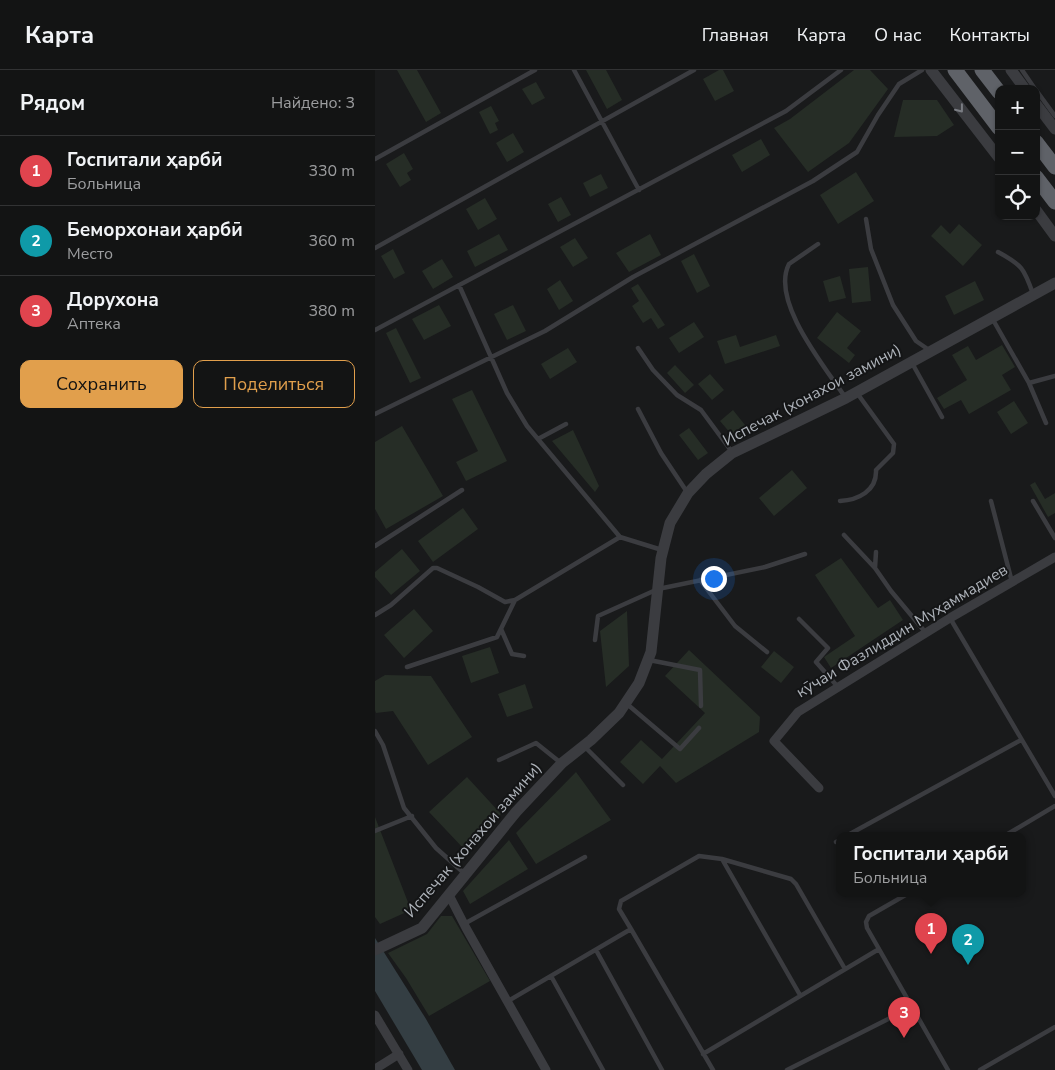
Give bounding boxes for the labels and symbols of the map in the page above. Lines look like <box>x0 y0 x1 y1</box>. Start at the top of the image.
one-way arrow <box>955 103 964 112</box>
street label: Испечак (хонахои замини) <box>719 339 905 451</box>
street label: кӯчаи Фазлиддин Муҳаммадиев <box>792 559 1012 703</box>
your location <box>701 566 727 592</box>
street label: Испечак (хонахои замини) <box>399 758 547 922</box>
pin: 1 <box>915 913 947 954</box>
pin: 2 <box>952 924 984 965</box>
pin: 3 <box>888 997 920 1038</box>

